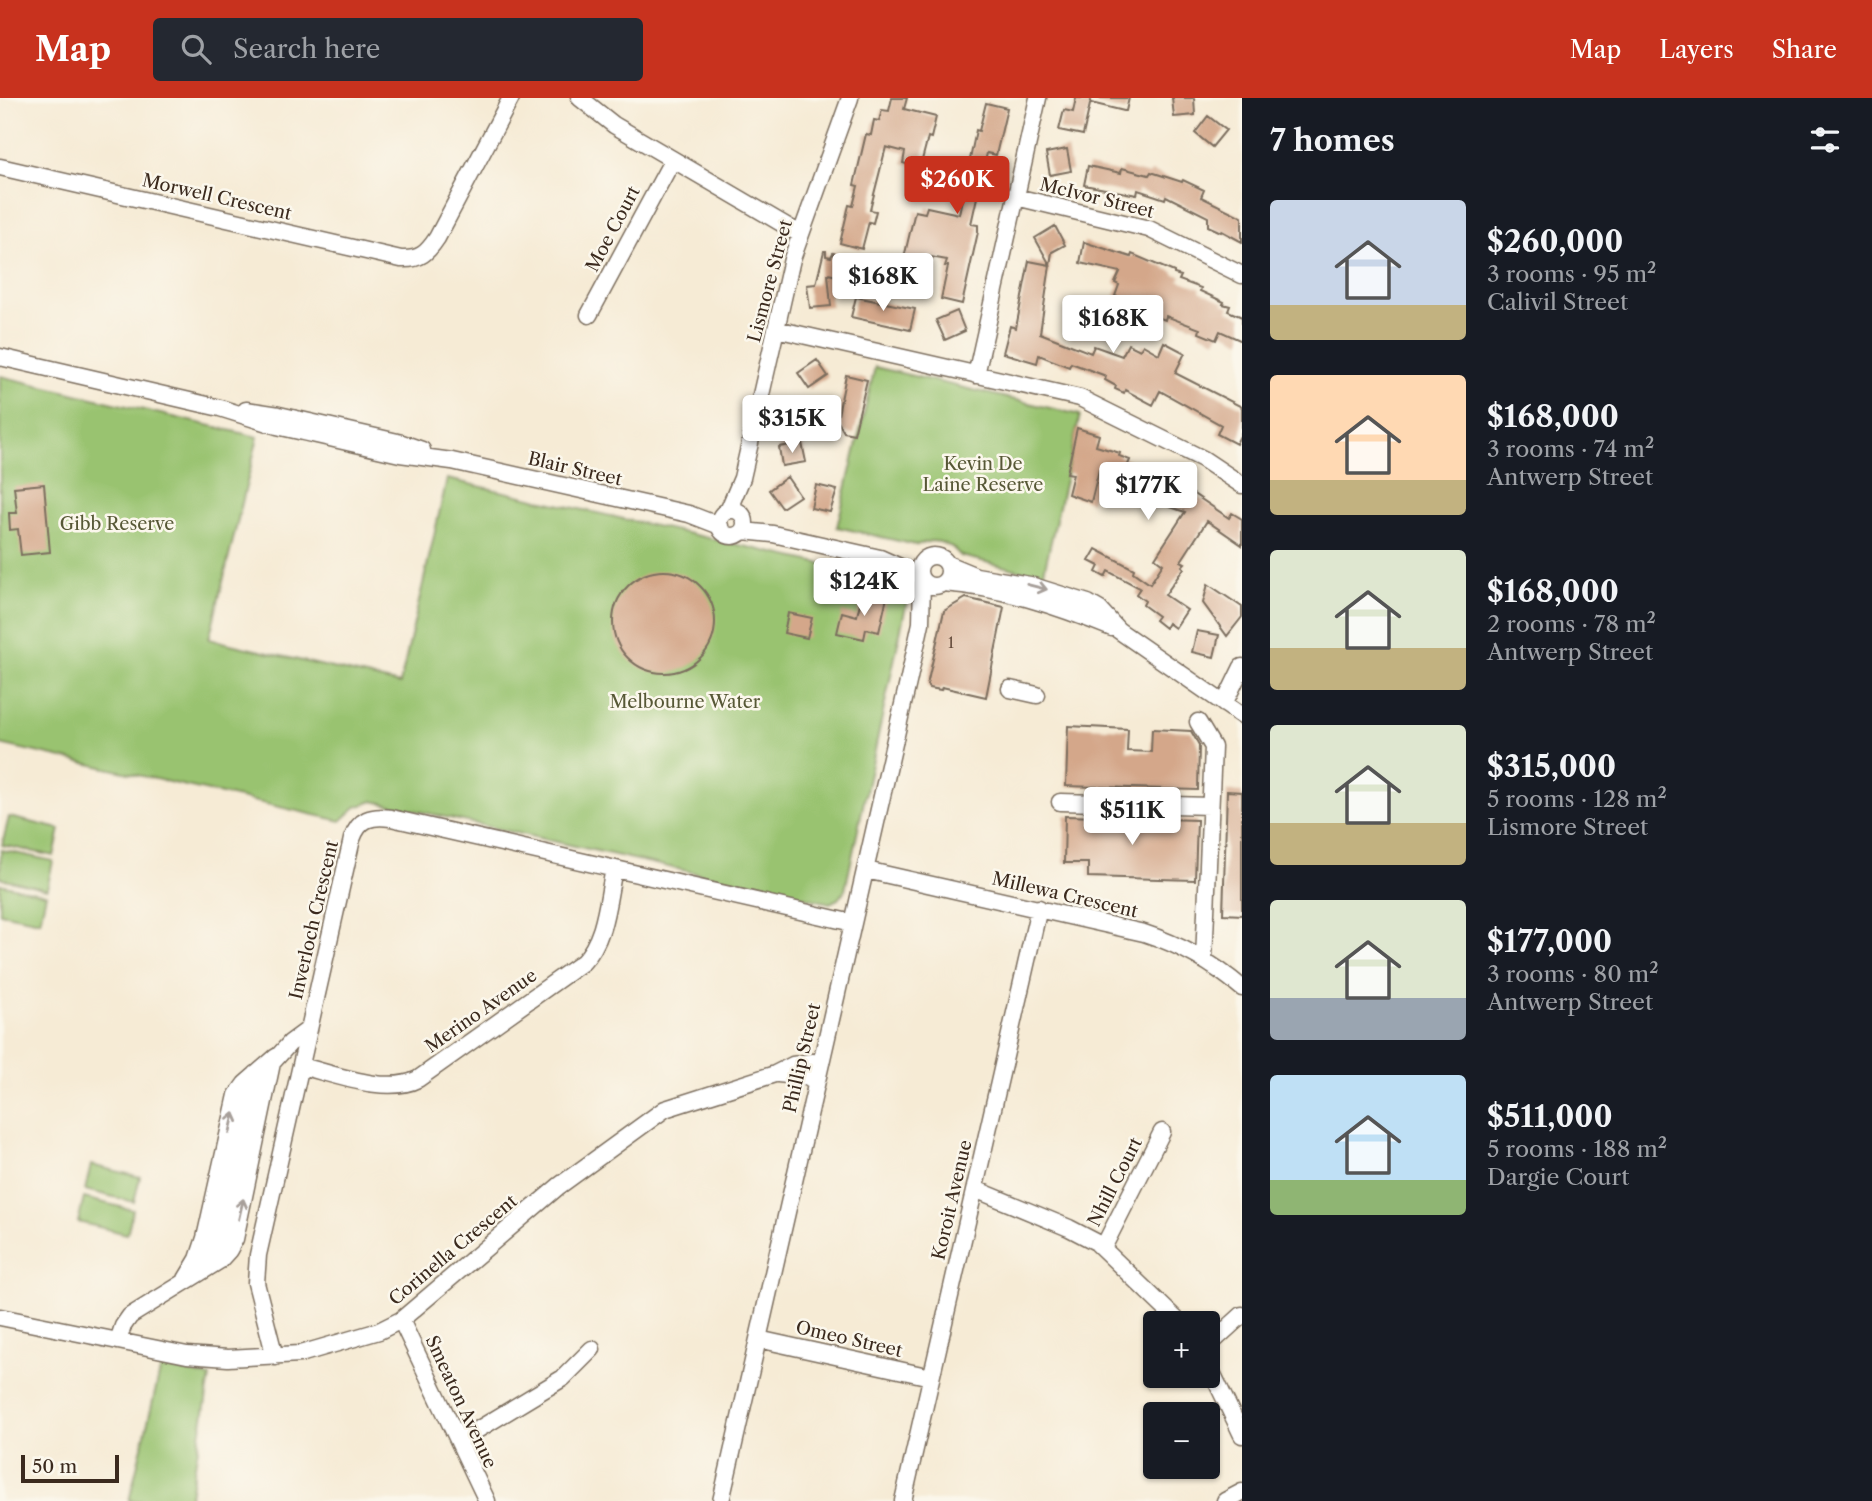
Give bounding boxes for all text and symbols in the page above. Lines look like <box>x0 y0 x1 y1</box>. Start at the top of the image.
search box <box>153 18 643 81</box>
text: Map <box>35 29 111 70</box>
icon: search <box>177 30 215 68</box>
text: Search here <box>233 33 380 65</box>
text: Map <box>1570 35 1621 64</box>
text: Layers <box>1659 35 1734 64</box>
text: Share <box>1772 35 1837 64</box>
icon: filters <box>1806 121 1844 159</box>
text: 7 homes <box>1270 122 1395 159</box>
pin: $260K <box>908 156 1006 216</box>
text: $260K <box>920 165 994 193</box>
street label: Morwell Crescent <box>140 169 294 225</box>
street label: McIvor Street <box>1038 173 1157 223</box>
street label: Moe Court <box>581 182 645 275</box>
street label: Lismore Street <box>743 217 797 345</box>
text: $260,000 <box>1487 223 1623 260</box>
icon: home <box>1326 228 1410 312</box>
pin: $168K <box>834 254 932 313</box>
text: 3 rooms · 95 m² <box>1487 260 1656 288</box>
text: $168K <box>848 262 918 290</box>
text: Calivil Street <box>1487 288 1628 316</box>
pin: $168K <box>1064 296 1162 355</box>
text: $168K <box>1078 304 1148 332</box>
pin: $315K <box>743 396 841 455</box>
text: $168,000 <box>1487 398 1619 435</box>
icon: home <box>1326 403 1410 487</box>
text: $315K <box>758 404 826 432</box>
text: 3 rooms · 74 m² <box>1487 435 1654 463</box>
street label: Blair Street <box>526 448 625 491</box>
park label: Kevin De Laine Reserve <box>923 453 1043 496</box>
pin: $177K <box>1099 462 1197 522</box>
text: Antwerp Street <box>1487 463 1653 491</box>
text: $177K <box>1115 471 1181 499</box>
park label: Gibb Reserve <box>60 513 174 535</box>
pin: $124K <box>815 559 913 618</box>
text: $124K <box>830 567 898 595</box>
text: $168,000 <box>1487 573 1619 610</box>
icon: home <box>1326 578 1410 662</box>
one-way arrow <box>1025 581 1048 594</box>
text: 2 rooms · 78 m² <box>1487 610 1656 638</box>
house number: 1 <box>948 634 954 652</box>
text: Antwerp Street <box>1487 638 1653 666</box>
park label: Melbourne Water <box>610 691 761 713</box>
text: $315,000 <box>1487 748 1616 785</box>
icon: home <box>1326 753 1410 837</box>
text: 5 rooms · 128 m² <box>1487 785 1667 813</box>
pin: $511K <box>1083 788 1181 847</box>
text: $511K <box>1100 796 1164 824</box>
text: Lismore Street <box>1487 813 1648 841</box>
street label: Inverloch Crescent <box>285 838 343 1002</box>
street label: Millewa Crescent <box>990 868 1141 923</box>
text: $177,000 <box>1487 923 1612 960</box>
icon: home <box>1326 928 1410 1012</box>
text: 3 rooms · 80 m² <box>1487 960 1659 988</box>
street label: Merino Avenue <box>421 964 541 1058</box>
text: Antwerp Street <box>1487 988 1653 1016</box>
street label: Phillip Street <box>779 1000 825 1115</box>
text: $511,000 <box>1487 1098 1613 1135</box>
icon: home <box>1326 1103 1410 1187</box>
one-way arrow <box>226 1112 239 1135</box>
street label: Nhill Court <box>1083 1133 1147 1230</box>
text: 5 rooms · 188 m² <box>1487 1135 1667 1163</box>
street label: Koroit Avenue <box>927 1138 977 1262</box>
text: Dargie Court <box>1487 1163 1629 1191</box>
street label: Corinella Crescent <box>384 1190 522 1310</box>
one-way arrow <box>235 1198 248 1221</box>
map controls <box>1143 1311 1220 1479</box>
button: + <box>1143 1311 1220 1388</box>
street label: Omeo Street <box>794 1316 905 1362</box>
street label: Smeaton Avenue <box>421 1332 501 1472</box>
button: − <box>1143 1402 1220 1479</box>
scale bar <box>21 1452 119 1484</box>
text: 50 m <box>32 1455 77 1478</box>

